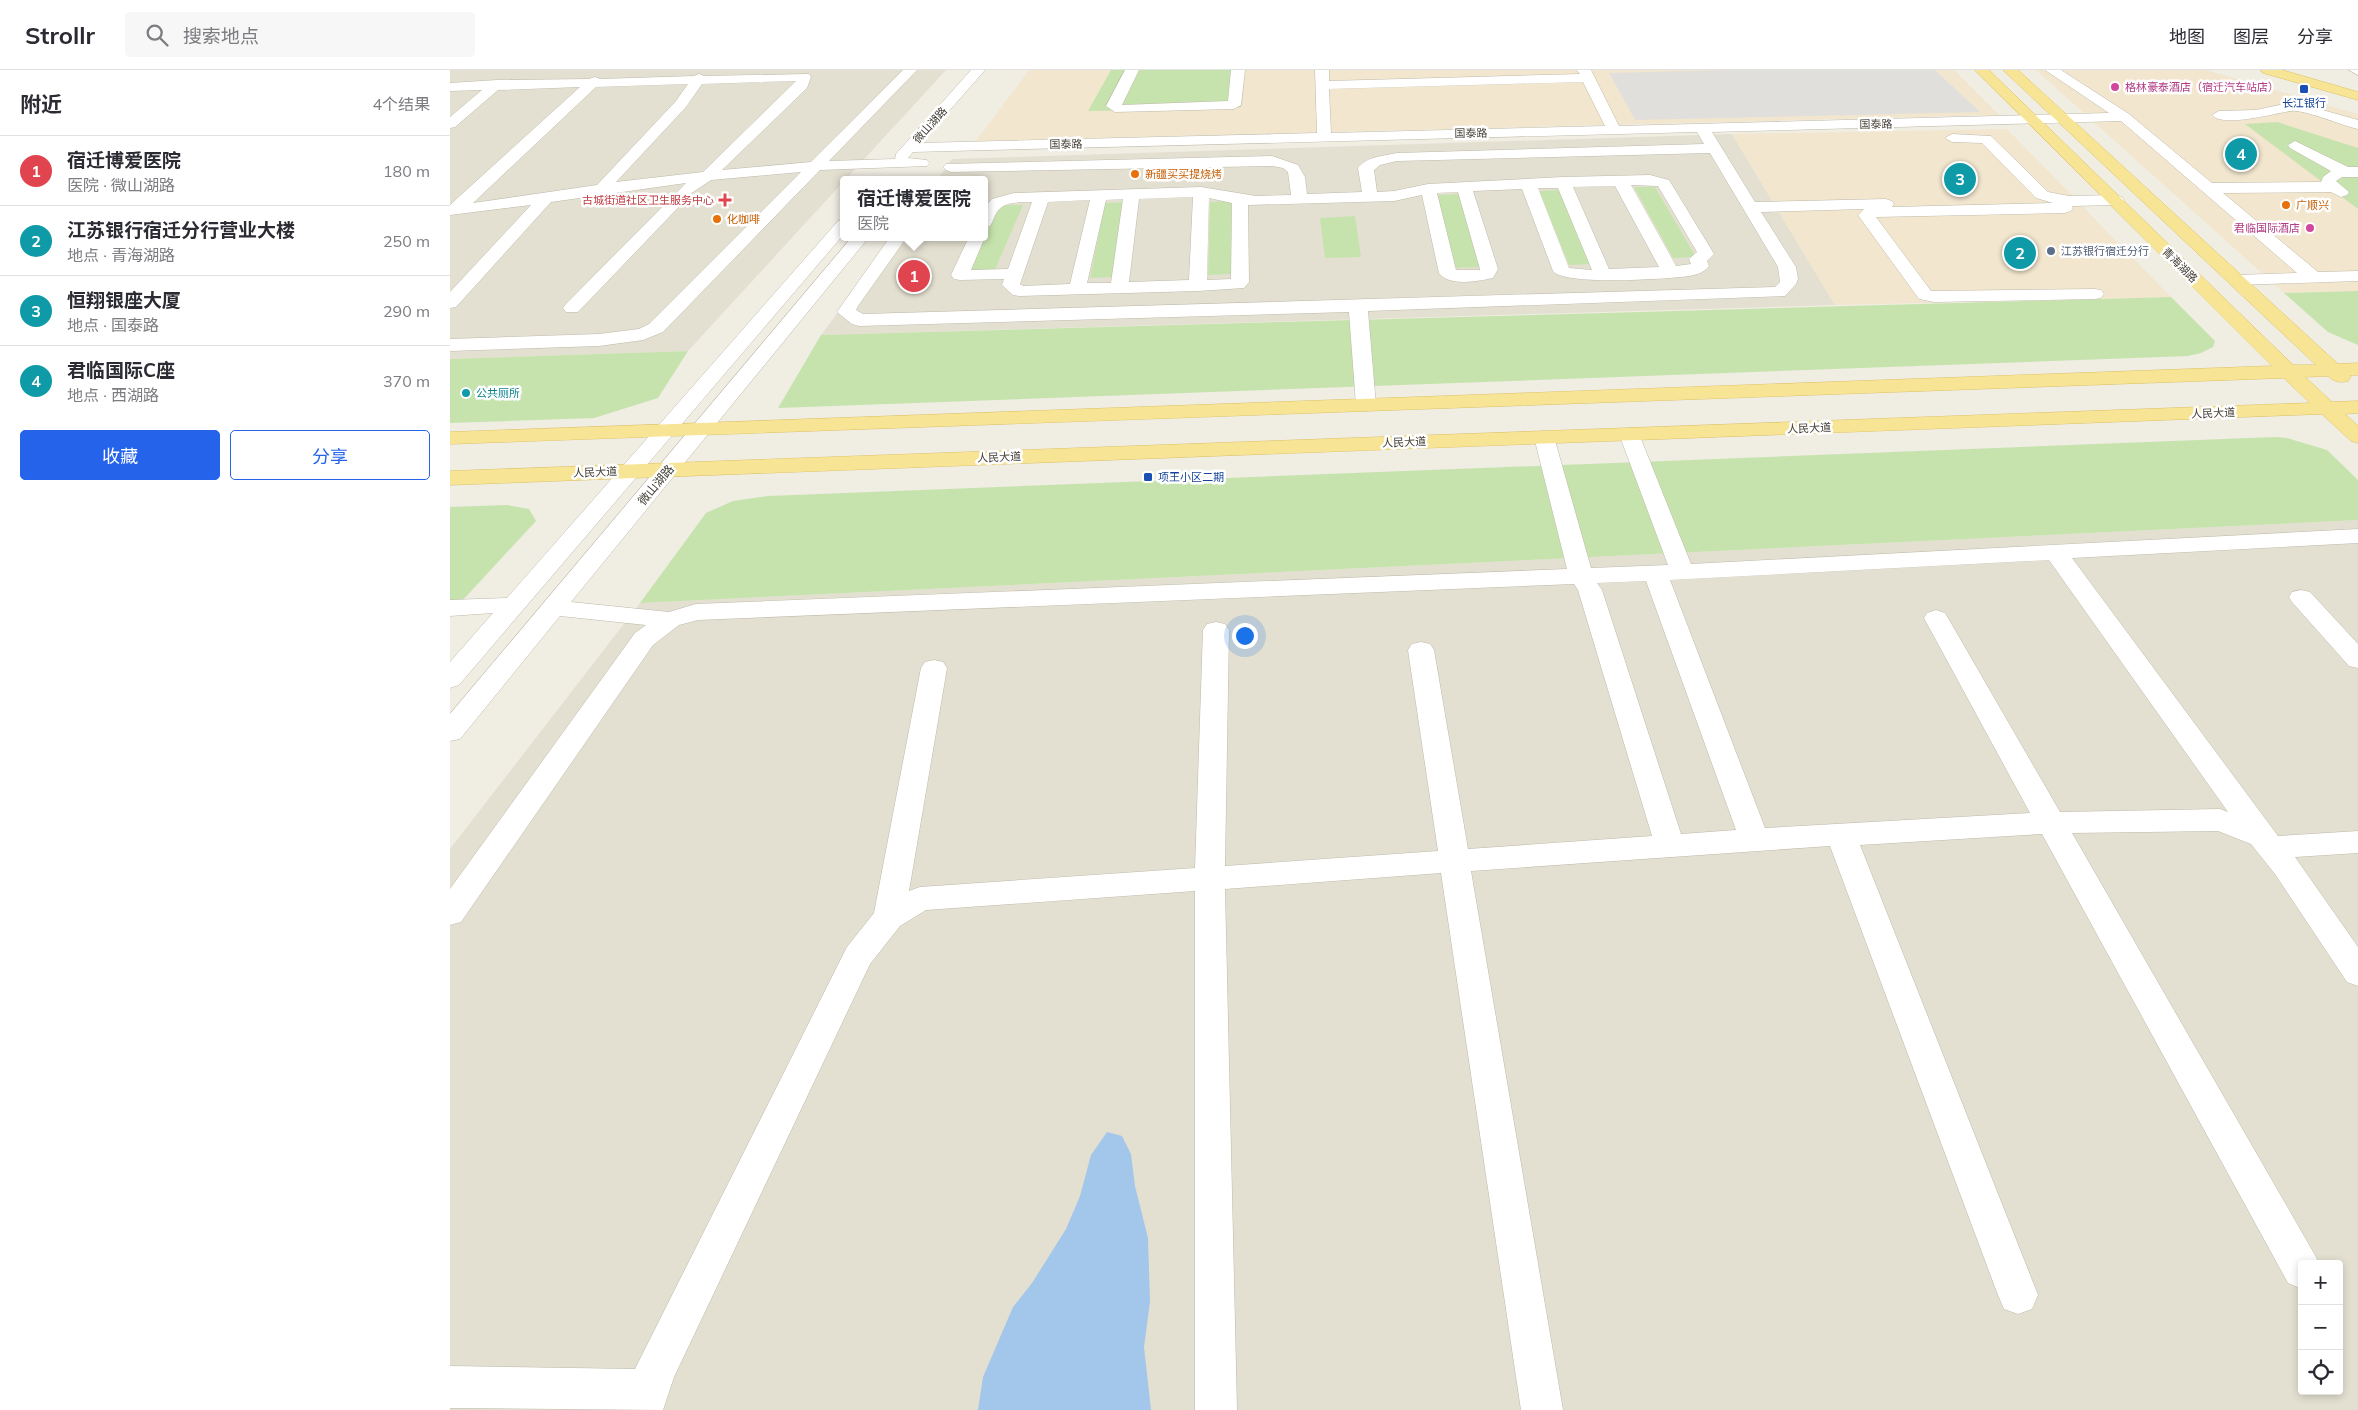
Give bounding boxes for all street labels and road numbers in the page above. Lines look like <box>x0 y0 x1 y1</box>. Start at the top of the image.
street label: 微山湖路 <box>909 104 950 147</box>
street label: 国泰路 <box>1859 117 1893 131</box>
street label: 国泰路 <box>1454 126 1488 140</box>
street label: 国泰路 <box>1049 137 1083 151</box>
street label: 青海湖路 <box>2159 244 2201 286</box>
street label: 人民大道 <box>2191 405 2235 421</box>
street label: 人民大道 <box>1787 420 1831 436</box>
street label: 人民大道 <box>1382 434 1426 450</box>
street label: 人民大道 <box>977 449 1021 465</box>
street label: 微山湖路 <box>634 461 677 508</box>
street label: 人民大道 <box>573 464 617 480</box>

